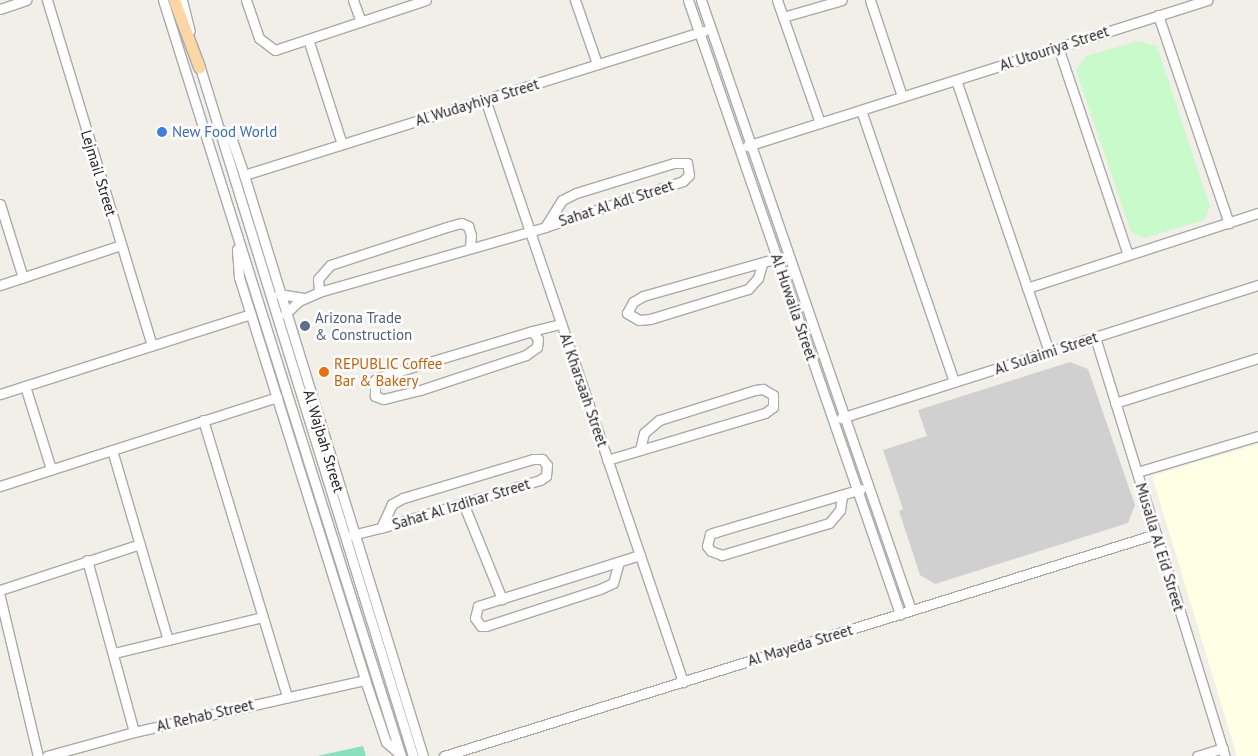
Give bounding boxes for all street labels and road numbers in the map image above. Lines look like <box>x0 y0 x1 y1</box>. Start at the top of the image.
street label: Al Utouriya Street <box>997 22 1111 74</box>
street label: Al Wudayhiya Street <box>413 75 541 129</box>
street label: Lejmail Street <box>77 128 121 218</box>
street label: Sahat Al Adl Street <box>556 176 676 230</box>
street label: Al Huwaila Street <box>767 251 821 363</box>
street label: Al Sulaimi Street <box>992 328 1100 378</box>
street label: Al Kharsaah Street <box>556 331 612 449</box>
street label: Al Wajbah Street <box>300 387 348 495</box>
street label: Sahat Al Izdihar Street <box>390 474 532 534</box>
street label: Musalla Al Eid Street <box>1132 481 1188 613</box>
street label: Al Mayeda Street <box>745 620 855 670</box>
street label: Al Rehab Street <box>155 695 255 735</box>

